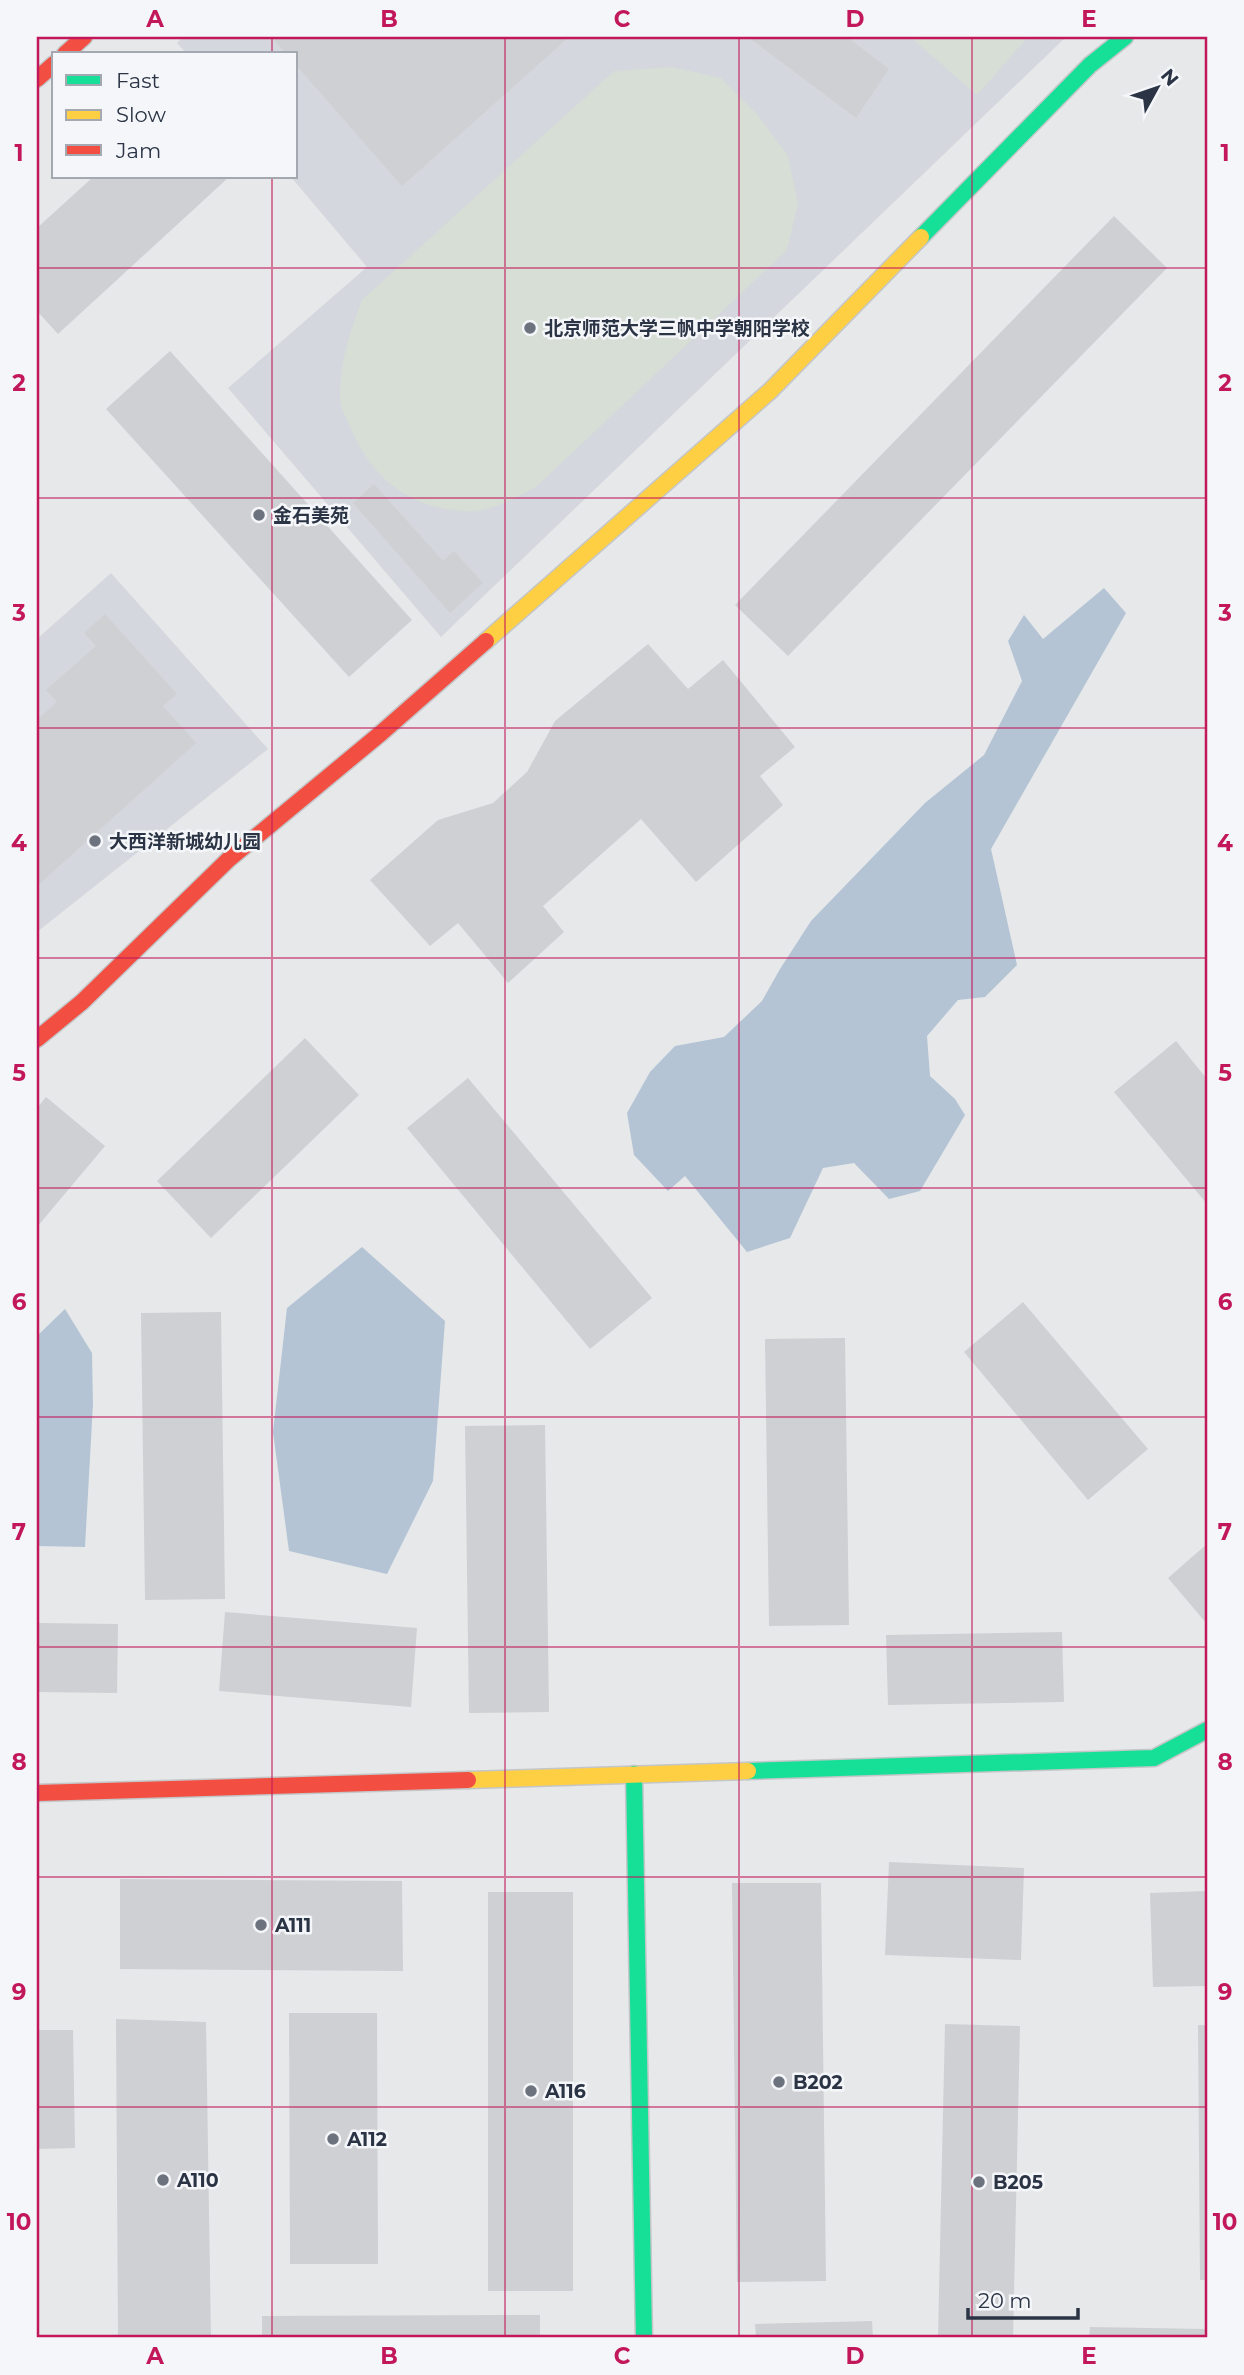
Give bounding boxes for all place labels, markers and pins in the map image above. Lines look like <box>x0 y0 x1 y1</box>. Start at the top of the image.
place label: 北京师范大学三帆中学朝阳学校 <box>544 317 810 340</box>
marker: 北京师范大学三帆中学朝阳学校 <box>522 320 538 336</box>
place label: 金石美苑 <box>273 504 349 527</box>
marker: 金石美苑 <box>251 507 267 523</box>
place label: 大西洋新城幼儿园 <box>109 830 261 853</box>
marker: 大西洋新城幼儿园 <box>87 833 103 849</box>
place label: A111 <box>274 1914 311 1937</box>
marker: A111 <box>253 1917 269 1933</box>
place label: B202 <box>793 2071 843 2094</box>
marker: B202 <box>771 2074 787 2090</box>
place label: A116 <box>544 2080 586 2103</box>
marker: A116 <box>523 2083 539 2099</box>
place label: A112 <box>346 2128 387 2151</box>
marker: A112 <box>325 2131 341 2147</box>
place label: A110 <box>176 2169 219 2192</box>
place label: B205 <box>993 2171 1043 2194</box>
marker: A110 <box>155 2172 171 2188</box>
marker: B205 <box>971 2174 987 2190</box>

